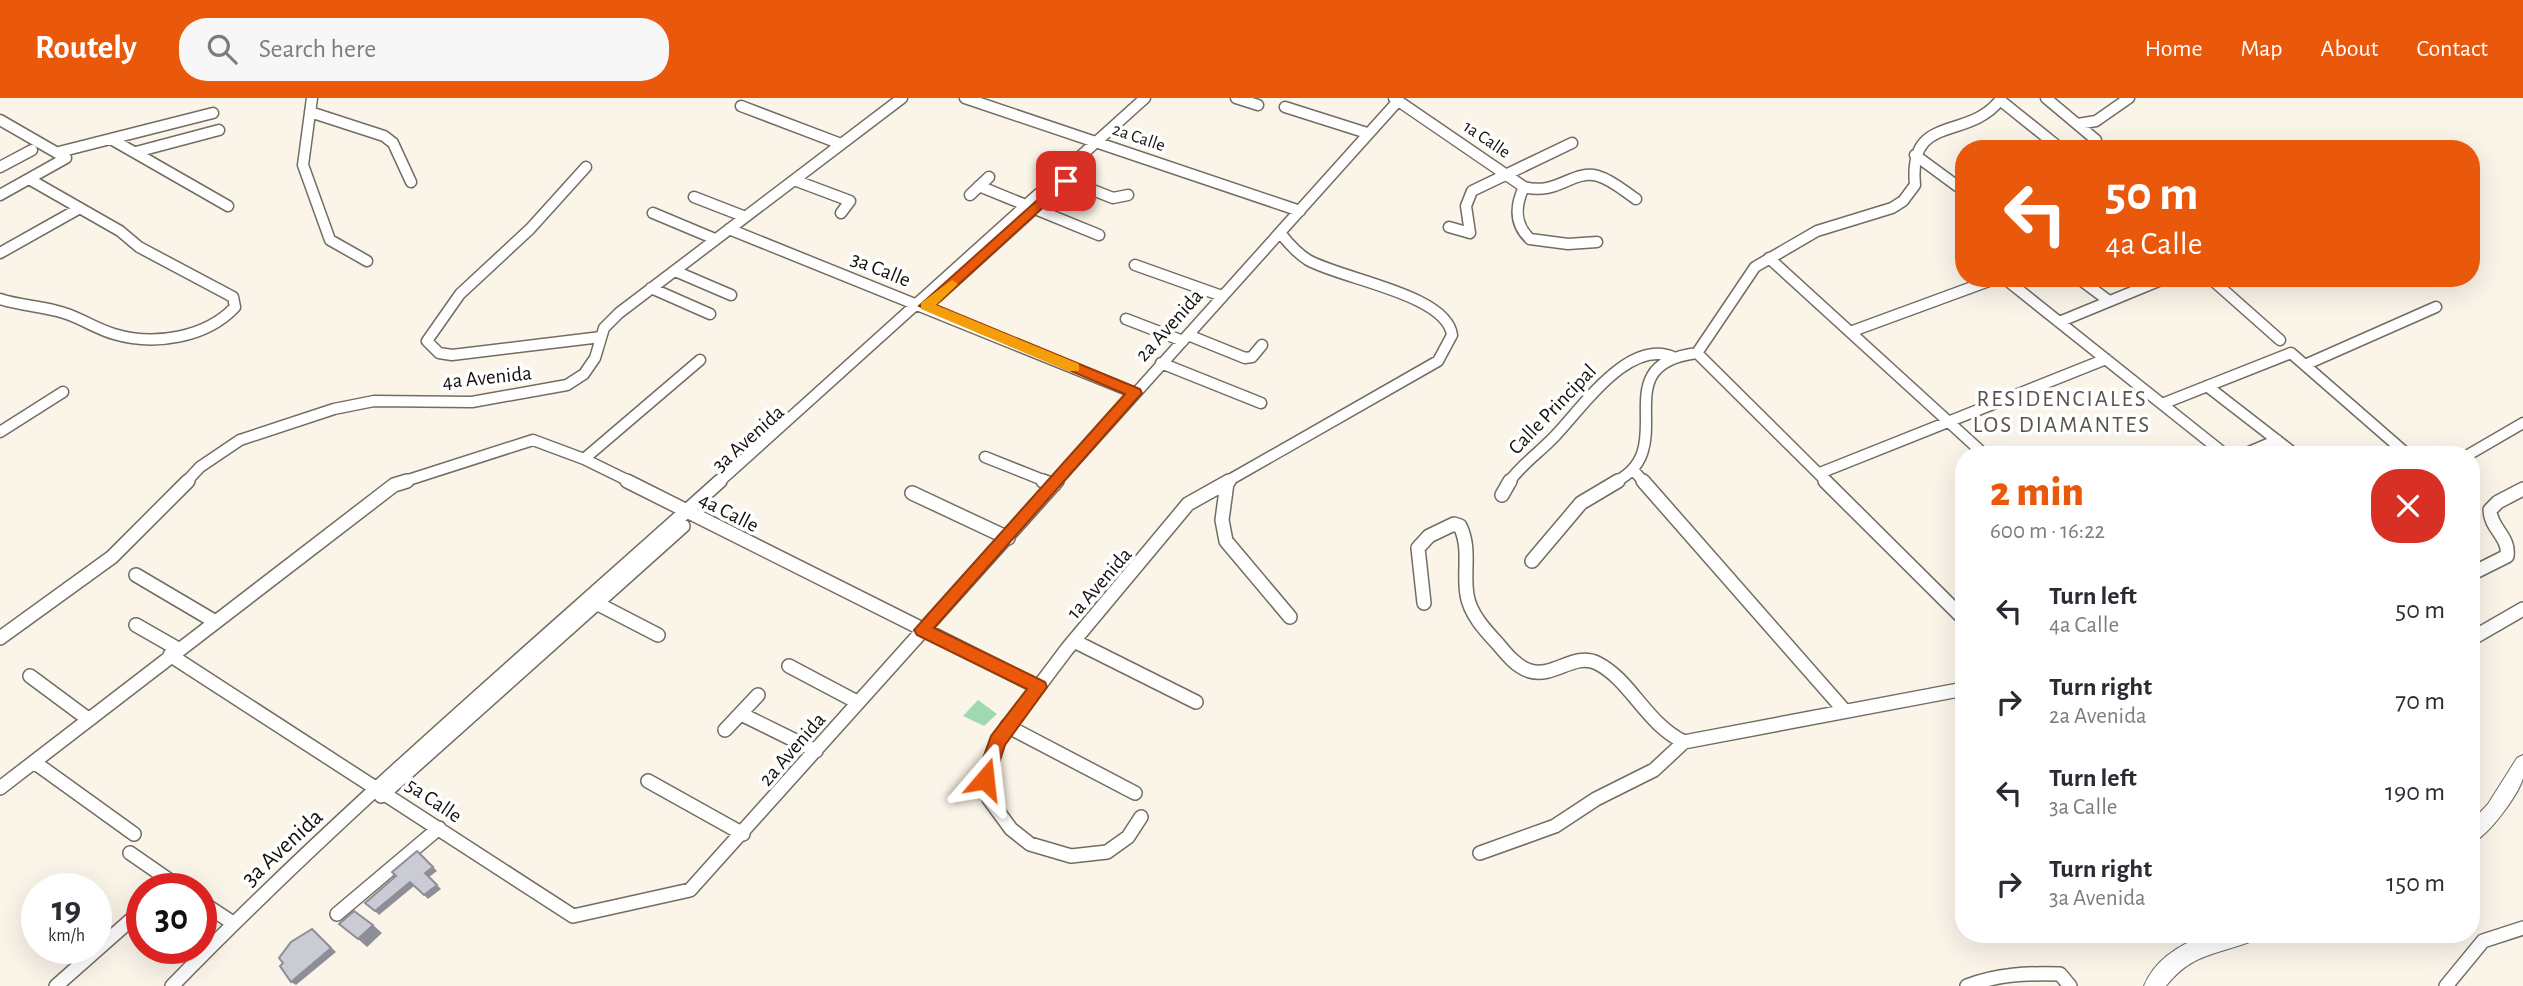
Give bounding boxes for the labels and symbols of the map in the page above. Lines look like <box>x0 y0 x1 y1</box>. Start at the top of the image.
street label: 1a Calle <box>1460 118 1513 162</box>
street label: 2a Calle <box>1110 121 1167 155</box>
pin <box>1036 151 1096 211</box>
street label: 3a Calle <box>848 248 914 291</box>
street label: 2a Avenida <box>1132 285 1207 366</box>
street label: Calle Principal <box>1504 360 1600 458</box>
street label: 4a Avenida <box>441 362 533 393</box>
district label: RESIDENCIALES LOS DIAMANTES <box>1973 388 2151 437</box>
street label: 3a Avenida <box>708 401 788 476</box>
street label: 4a Calle <box>696 489 762 536</box>
street label: 1a Avenida <box>1063 543 1136 623</box>
street label: 2a Avenida <box>755 709 830 790</box>
position arrow <box>948 742 1022 816</box>
street label: 5a Calle <box>402 774 466 827</box>
street label: 3a Avenida <box>238 805 328 891</box>
speed limit sign: 30 <box>126 873 217 964</box>

